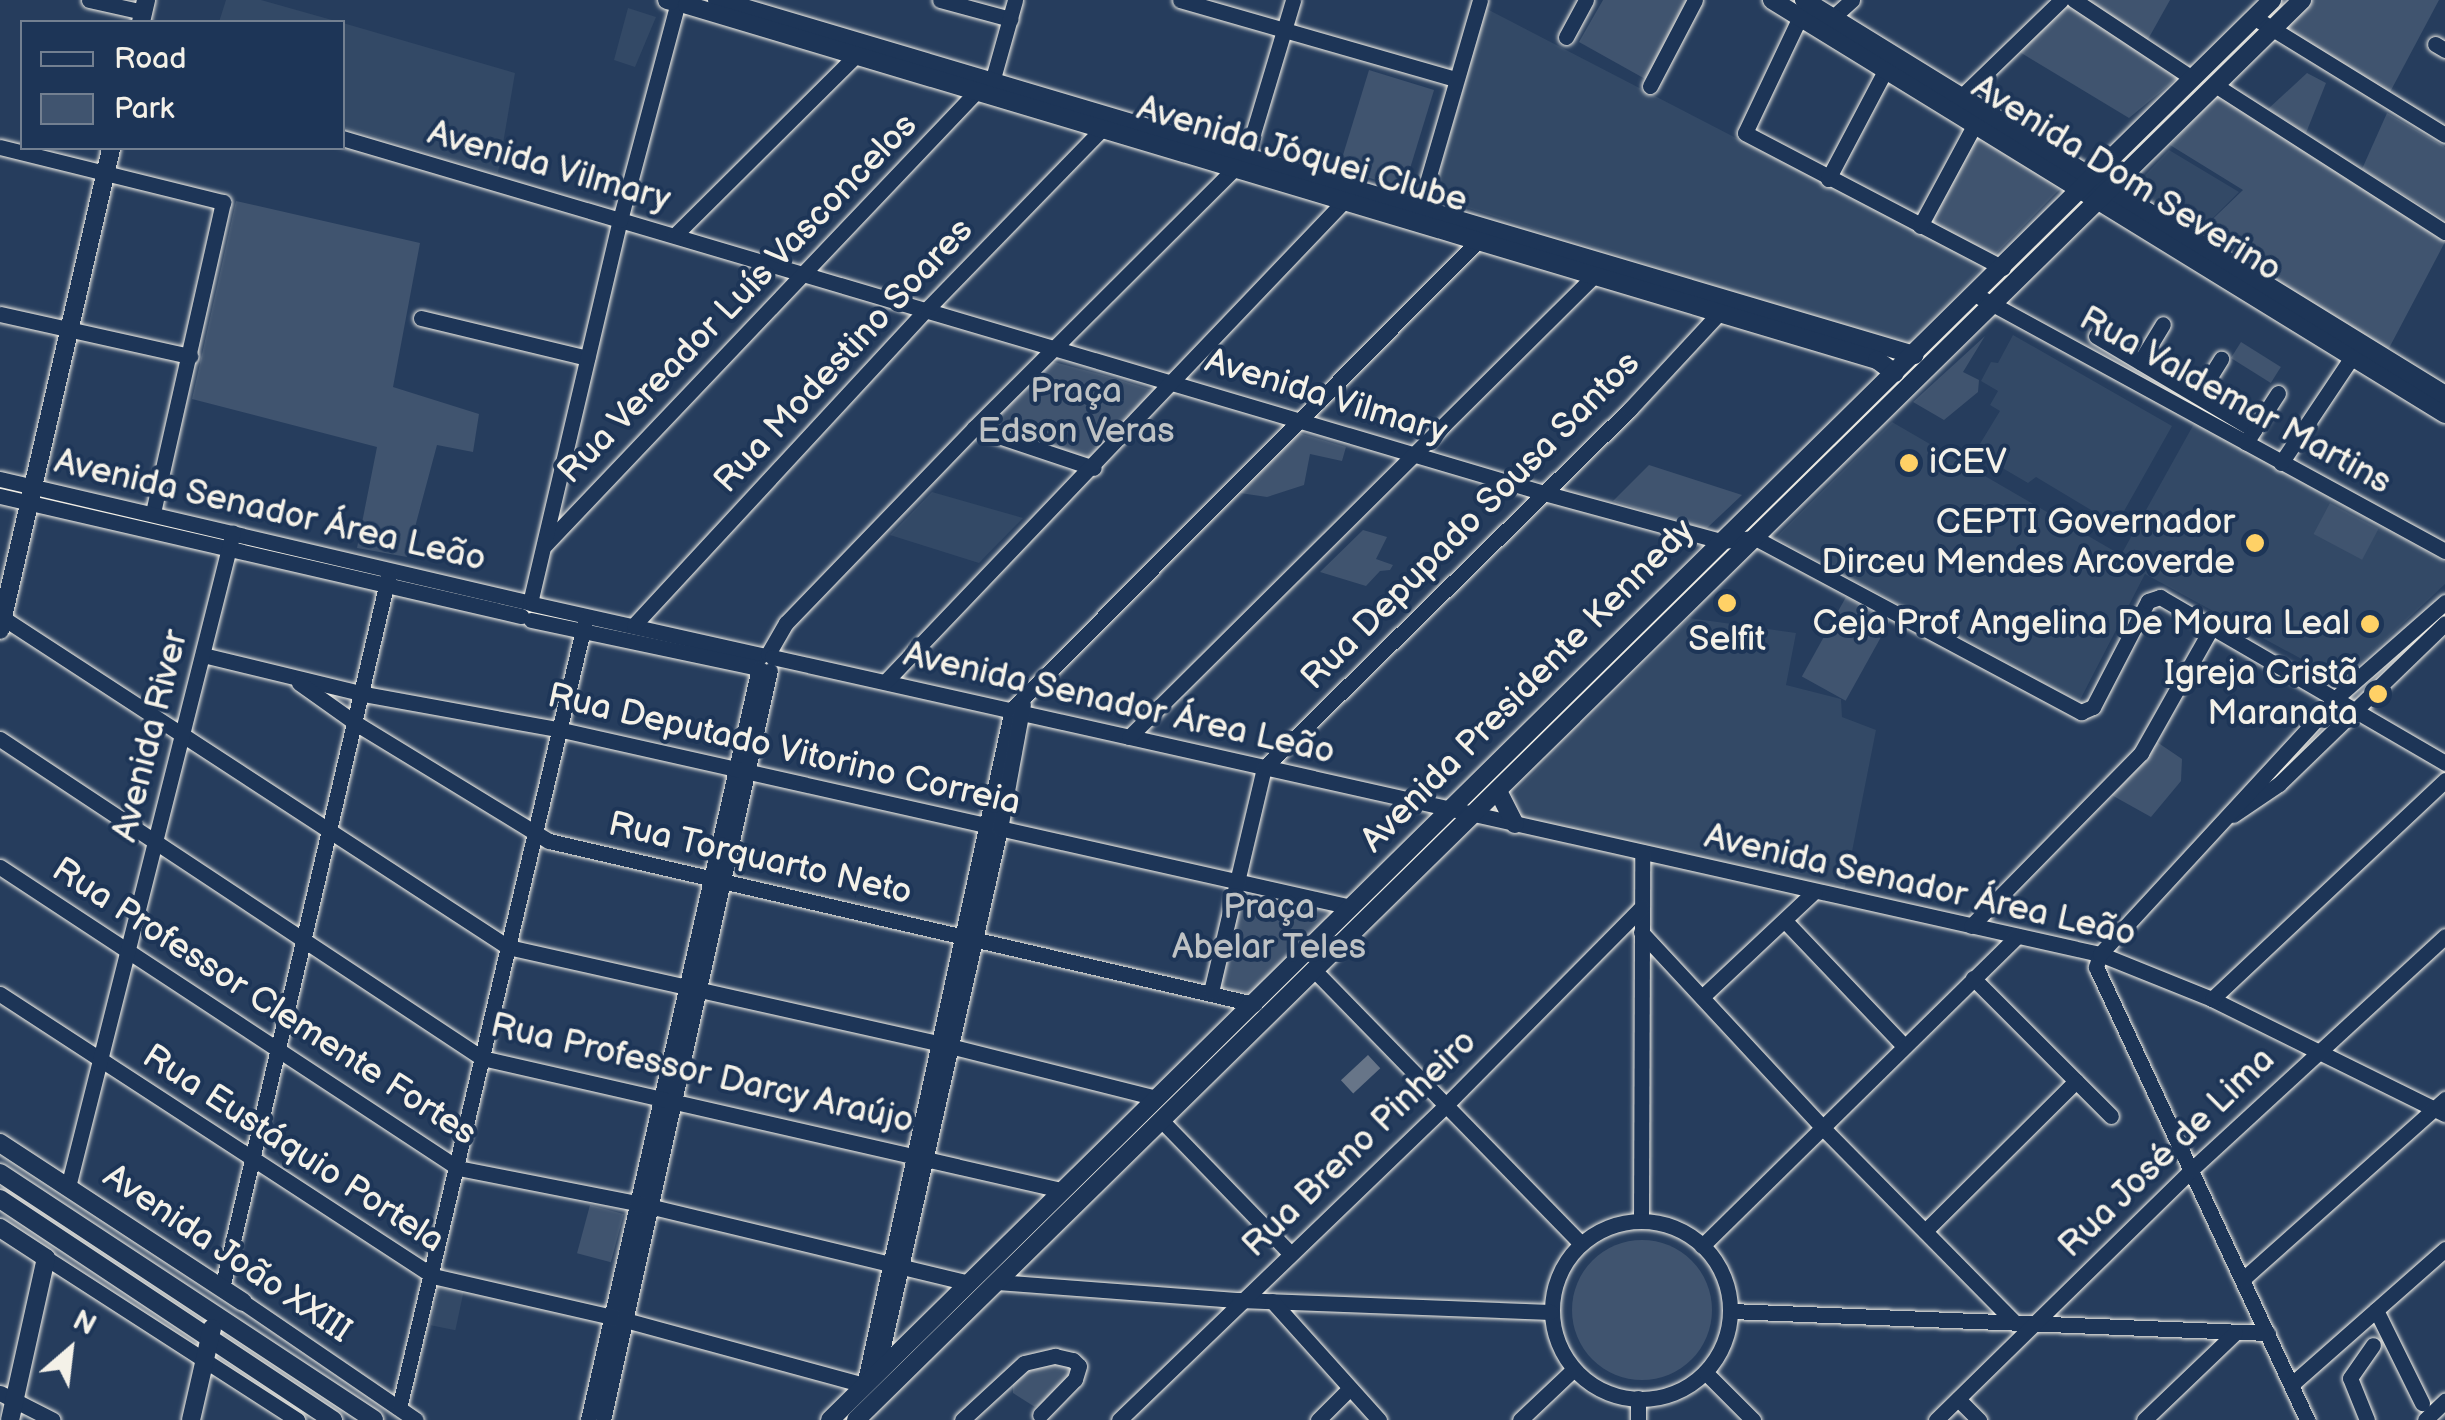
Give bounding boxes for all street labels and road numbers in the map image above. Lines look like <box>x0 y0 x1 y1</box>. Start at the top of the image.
street label: Avenida Dom Severino <box>1963 66 2289 292</box>
street label: Avenida Jóquei Clube <box>1131 87 1473 223</box>
street label: Rua Vereador Luís Vasconcelos <box>549 104 927 494</box>
street label: Avenida Vilmary <box>422 112 676 222</box>
street label: Rua Modestino Soares <box>706 210 982 502</box>
street label: Rua Valdemar Martins <box>2072 298 2398 504</box>
street label: Avenida Vilmary <box>1200 340 1452 454</box>
street label: Rua Depupado Sousa Santos <box>1293 343 1649 699</box>
street label: Avenida Senador Área Leão <box>50 441 490 581</box>
street label: Avenida Presidente Kennedy <box>1352 510 1704 862</box>
street label: Avenida River <box>104 626 198 846</box>
street label: Avenida Senador Área Leão <box>899 634 1339 774</box>
street label: Rua Deputado Vitorino Correia <box>543 675 1025 825</box>
street label: Rua Torquarto Neto <box>604 804 916 914</box>
street label: Avenida Senador Área Leão <box>1700 816 2140 956</box>
street label: Rua Professor Clemente Fortes <box>44 849 484 1155</box>
street label: Rua Professor Darcy Araújo <box>485 1005 919 1143</box>
street label: Rua Breno Pinheiro <box>1234 1021 1486 1267</box>
street label: Rua Eustáquio Portela <box>134 1036 452 1262</box>
street label: Rua José de Lima <box>2049 1038 2285 1268</box>
street label: Avenida João XXIII <box>93 1154 361 1354</box>

